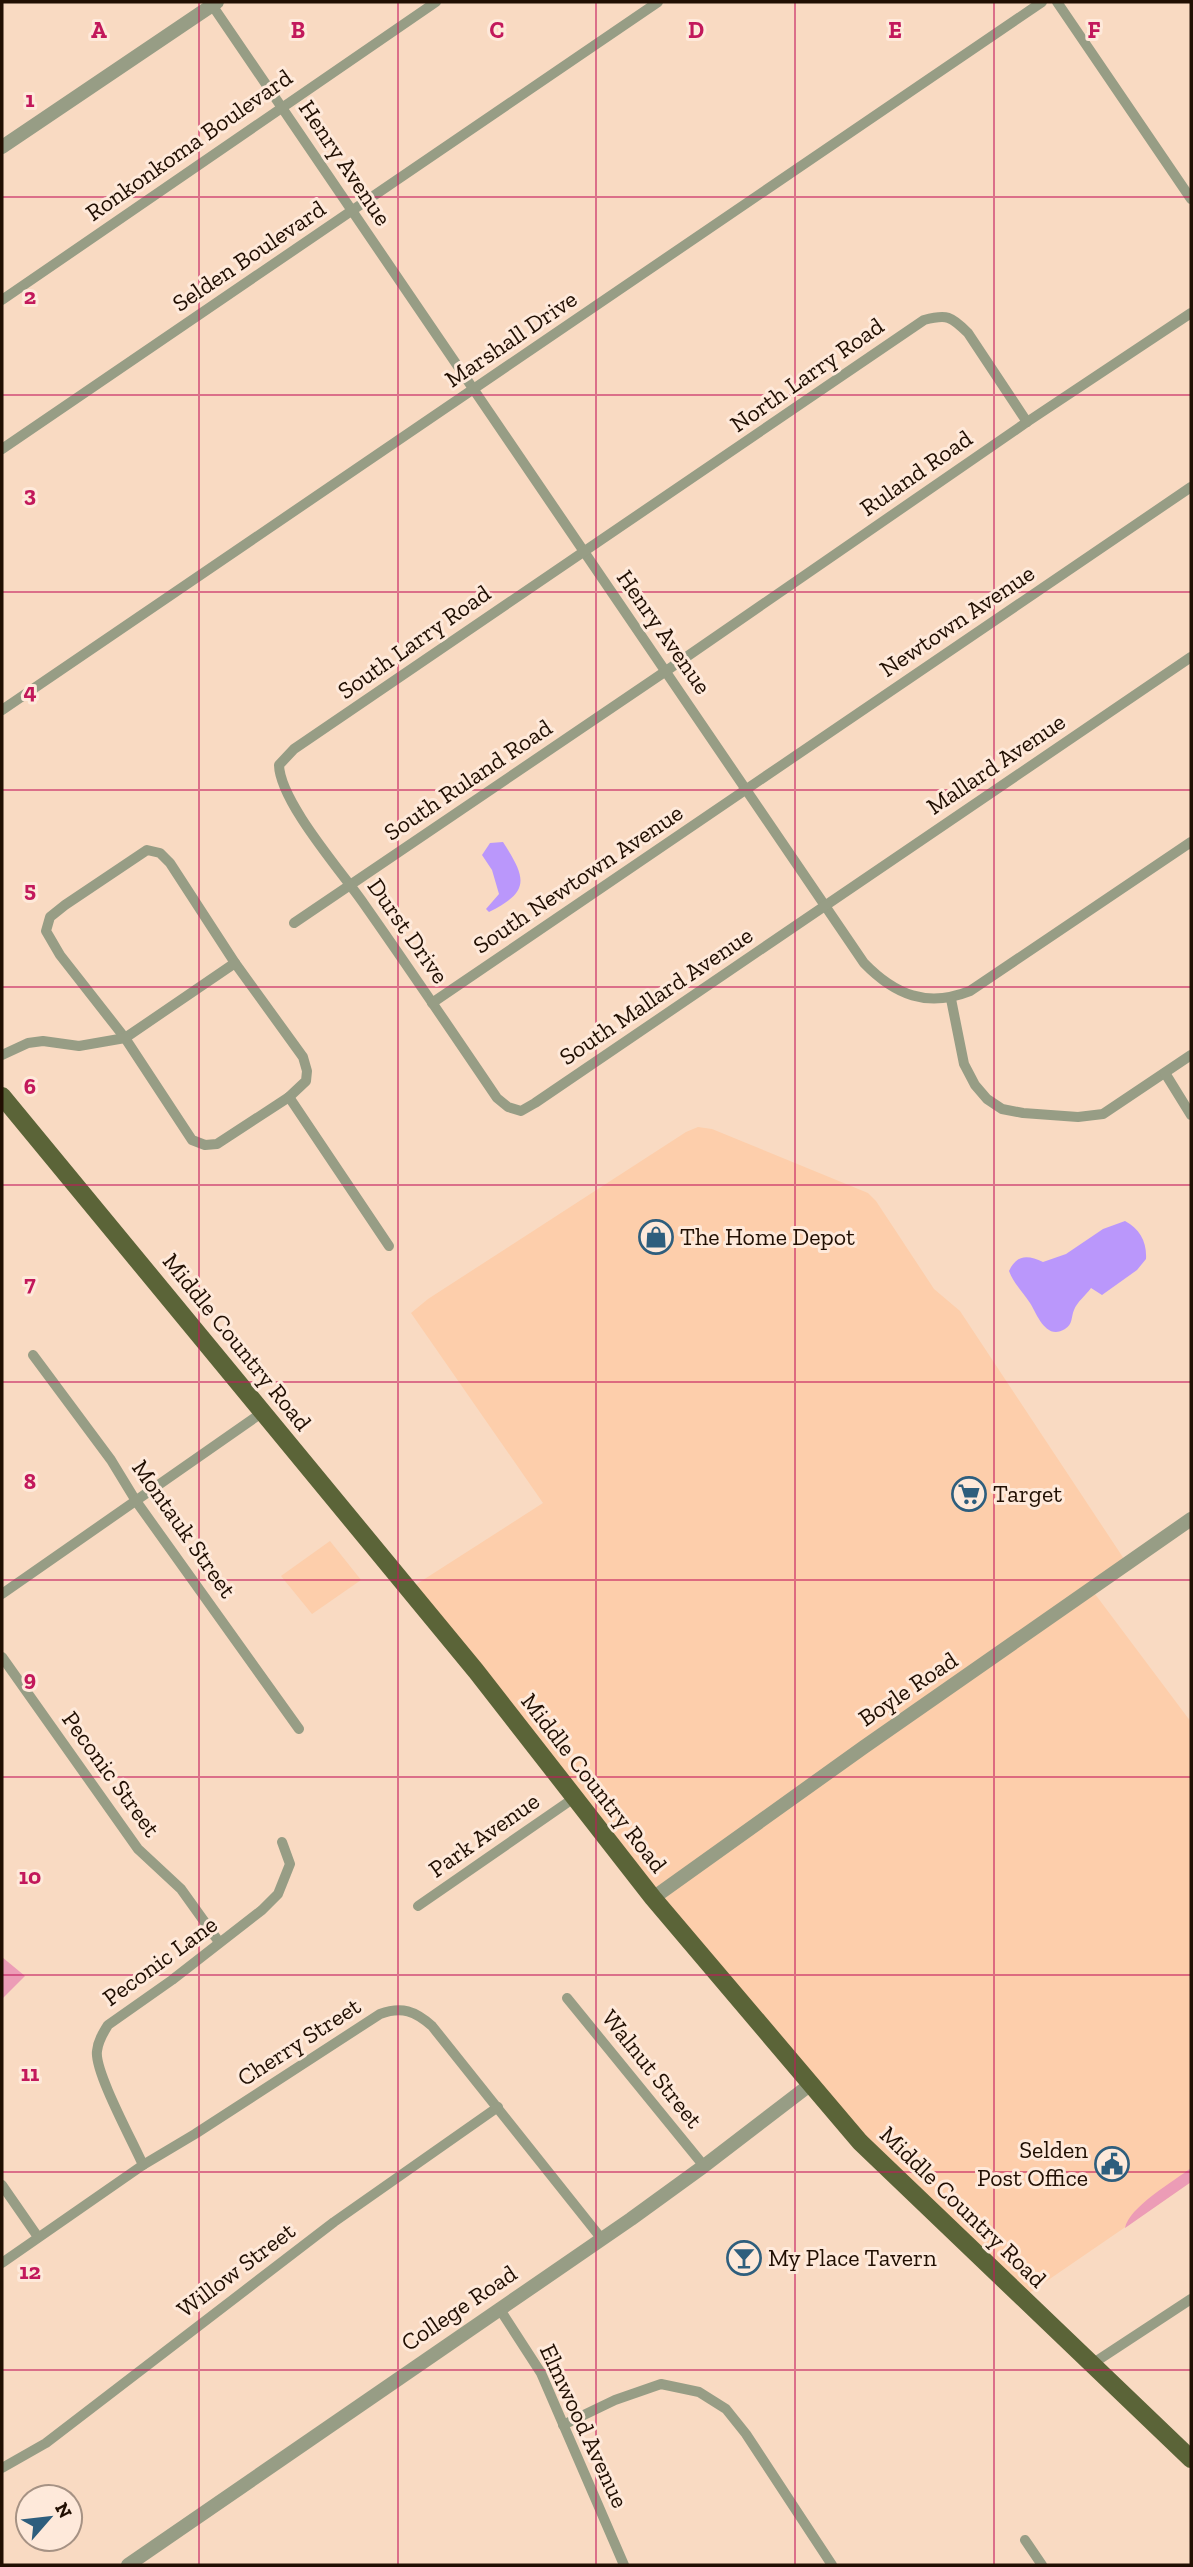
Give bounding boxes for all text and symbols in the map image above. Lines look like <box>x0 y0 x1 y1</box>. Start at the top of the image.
text: A <box>91 16 107 44</box>
text: B <box>291 16 305 44</box>
text: C <box>490 16 504 44</box>
text: D <box>688 16 704 44</box>
text: E <box>888 16 902 44</box>
text: F <box>1087 16 1101 44</box>
street label: Ronkonkoma Boulevard <box>80 62 298 227</box>
text: 1 <box>25 85 35 113</box>
street label: Henry Avenue <box>293 94 398 231</box>
street label: Selden Boulevard <box>167 194 331 318</box>
text: 2 <box>24 282 36 310</box>
street label: Marshall Drive <box>439 284 582 393</box>
street label: North Larry Road <box>724 311 889 438</box>
street label: Ruland Road <box>854 423 977 522</box>
text: 3 <box>24 480 36 508</box>
street label: Newtown Avenue <box>874 558 1040 683</box>
street label: Henry Avenue <box>611 564 718 699</box>
street label: South Larry Road <box>332 578 496 705</box>
text: 4 <box>23 677 37 705</box>
street label: Mallard Avenue <box>921 707 1071 821</box>
street label: South Ruland Road <box>378 713 557 847</box>
street label: South Newtown Avenue <box>467 798 688 960</box>
street label: Durst Drive <box>362 872 455 989</box>
text: 5 <box>24 875 36 903</box>
street label: South Mallard Avenue <box>554 920 758 1071</box>
text: 6 <box>24 1072 36 1100</box>
shop icon: The Home Depot <box>637 1218 675 1256</box>
place label: The Home Depot <box>680 1222 855 1251</box>
street label: Middle Country Road <box>157 1247 318 1436</box>
text: 7 <box>24 1269 36 1297</box>
street label: Montauk Street <box>126 1454 243 1603</box>
text: 8 <box>24 1467 36 1495</box>
supermarket icon: Target <box>950 1475 988 1513</box>
place label: Target <box>993 1479 1062 1508</box>
street label: Boyle Road <box>853 1645 963 1732</box>
text: 9 <box>24 1664 36 1692</box>
street label: Middle Country Road <box>515 1687 674 1878</box>
street label: Peconic Street <box>56 1705 167 1842</box>
street label: Park Avenue <box>423 1786 545 1883</box>
text: 10 <box>19 1862 41 1890</box>
street label: Peconic Lane <box>97 1909 223 2012</box>
street label: Cherry Street <box>232 1991 366 2092</box>
street label: Walnut Street <box>596 2004 709 2134</box>
text: 11 <box>21 2059 39 2087</box>
street label: Middle Country Road <box>874 2120 1053 2294</box>
place label: Selden Post Office <box>977 2135 1088 2192</box>
public building icon: Selden Post Office <box>1093 2145 1131 2183</box>
street label: Willow Street <box>171 2216 300 2323</box>
bar icon: My Place Tavern <box>725 2239 763 2277</box>
place label: My Place Tavern <box>768 2243 937 2272</box>
text: 12 <box>19 2257 41 2285</box>
street label: College Road <box>395 2258 522 2357</box>
street label: Elmwood Avenue <box>534 2339 635 2512</box>
north arrow <box>14 2483 84 2553</box>
text: N <box>50 2498 77 2522</box>

